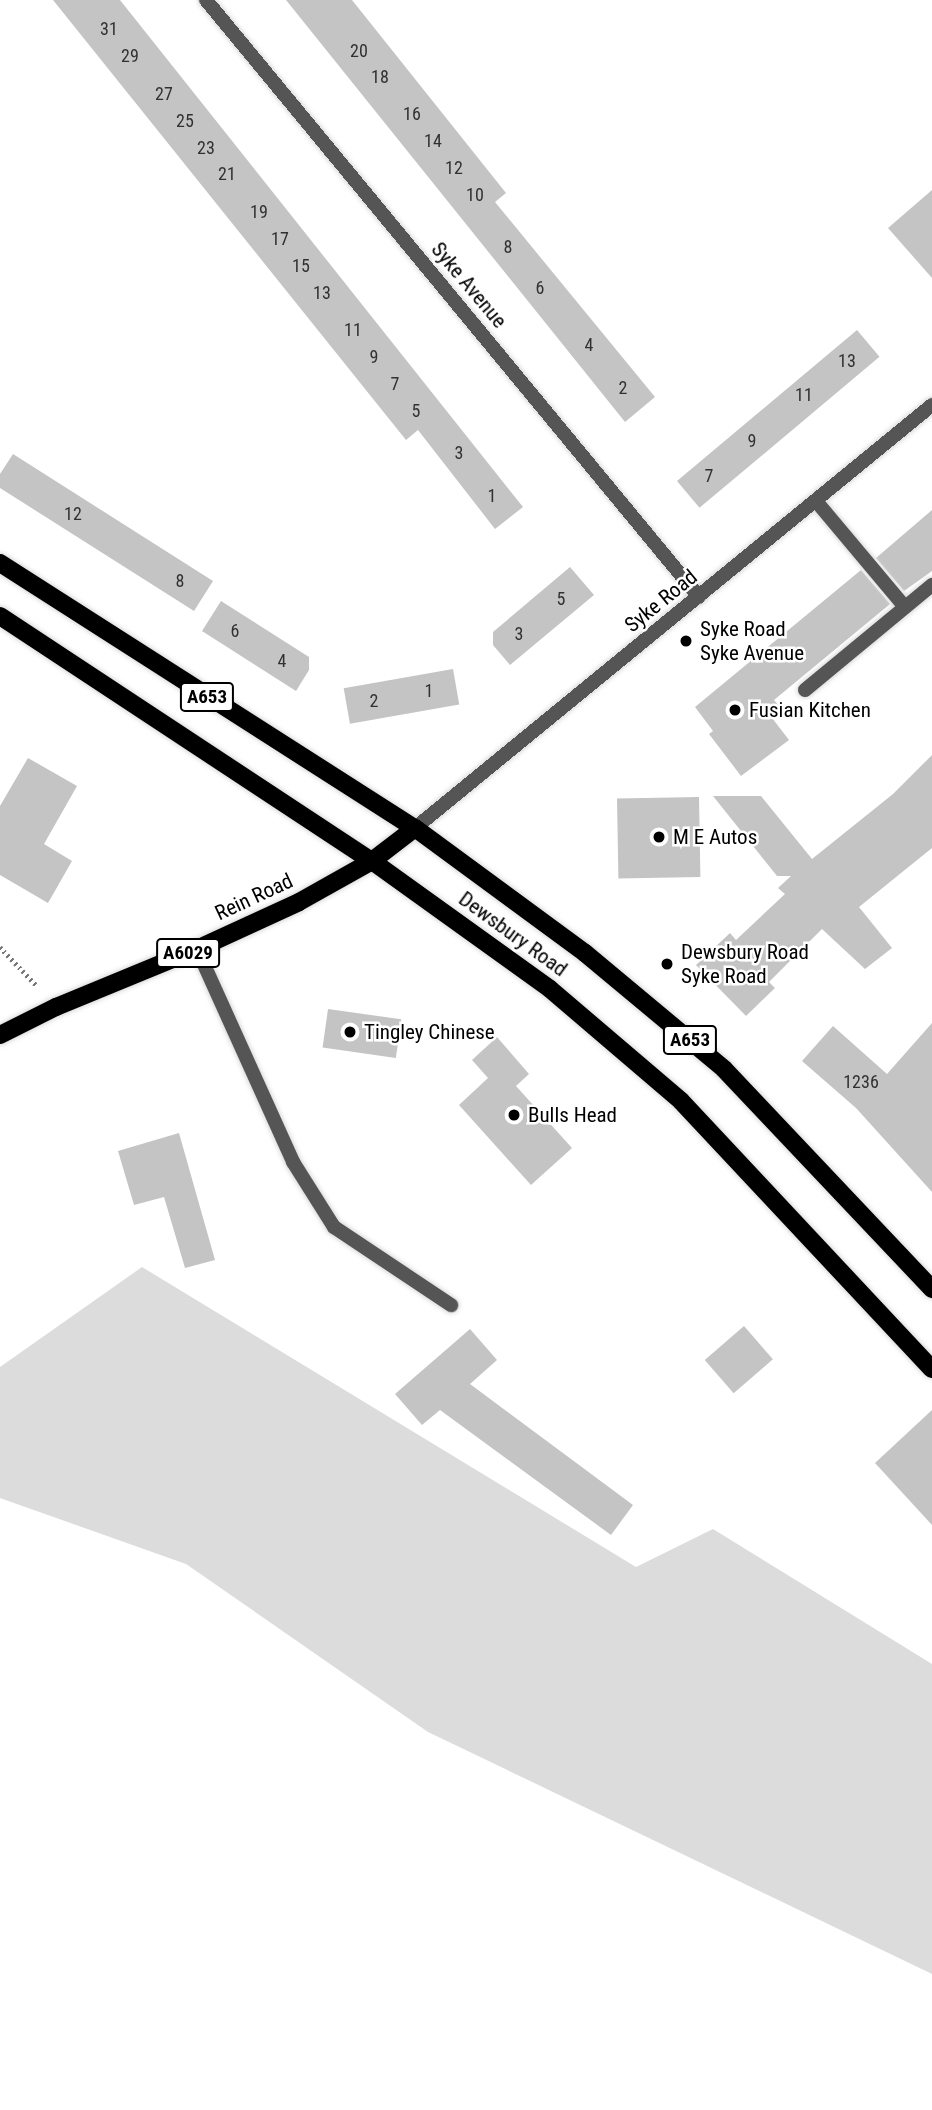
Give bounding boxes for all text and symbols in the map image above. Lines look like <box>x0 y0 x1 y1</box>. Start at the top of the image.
house number: 31 <box>100 18 118 40</box>
house number: 20 <box>350 40 368 62</box>
house number: 29 <box>121 45 139 67</box>
house number: 18 <box>371 66 389 88</box>
house number: 27 <box>155 83 173 105</box>
house number: 16 <box>403 103 421 125</box>
house number: 25 <box>176 110 194 132</box>
house number: 14 <box>424 130 442 152</box>
house number: 23 <box>197 137 215 159</box>
house number: 12 <box>445 157 463 179</box>
house number: 21 <box>218 163 236 185</box>
house number: 10 <box>466 184 484 206</box>
house number: 19 <box>250 201 268 223</box>
house number: 17 <box>271 228 289 250</box>
house number: 8 <box>504 236 512 258</box>
street label: Syke Avenue <box>426 237 512 333</box>
house number: 15 <box>292 255 310 277</box>
house number: 6 <box>536 277 544 299</box>
house number: 13 <box>313 282 331 304</box>
house number: 11 <box>344 319 362 341</box>
house number: 4 <box>585 334 593 356</box>
house number: 9 <box>370 346 378 368</box>
house number: 13 <box>838 350 856 372</box>
house number: 7 <box>391 373 399 395</box>
house number: 2 <box>619 377 627 399</box>
house number: 11 <box>795 384 813 406</box>
house number: 5 <box>412 400 420 422</box>
house number: 9 <box>748 430 756 452</box>
house number: 3 <box>455 442 463 464</box>
house number: 7 <box>705 465 713 487</box>
house number: 1 <box>488 485 496 507</box>
house number: 12 <box>64 503 82 525</box>
street label: Syke Road <box>620 564 702 638</box>
house number: 8 <box>176 570 184 592</box>
house number: 5 <box>557 588 565 610</box>
place label: Syke Road Syke Avenue <box>700 616 804 666</box>
house number: 6 <box>231 620 239 642</box>
house number: 3 <box>515 623 523 645</box>
marker: Syke Road Syke Avenue <box>678 633 694 649</box>
house number: 4 <box>278 650 286 672</box>
house number: 1 <box>425 680 433 702</box>
road number: A653 <box>179 682 235 712</box>
house number: 2 <box>370 690 378 712</box>
place label: Fusian Kitchen <box>749 697 871 723</box>
marker: Fusian Kitchen <box>727 702 743 718</box>
place label: M E Autos <box>673 824 757 850</box>
marker: M E Autos <box>651 829 667 845</box>
street label: Rein Road <box>211 868 297 926</box>
street label: Dewsbury Road <box>454 886 572 982</box>
road number: A6029 <box>155 937 221 968</box>
place label: Dewsbury Road Syke Road <box>681 939 809 989</box>
marker: Dewsbury Road Syke Road <box>659 956 675 972</box>
place label: Tingley Chinese <box>364 1019 495 1045</box>
marker: Tingley Chinese <box>342 1024 358 1040</box>
road number: A653 <box>662 1024 718 1056</box>
house number: 1236 <box>843 1071 879 1093</box>
place label: Bulls Head <box>528 1102 617 1128</box>
marker: Bulls Head <box>506 1107 522 1123</box>

